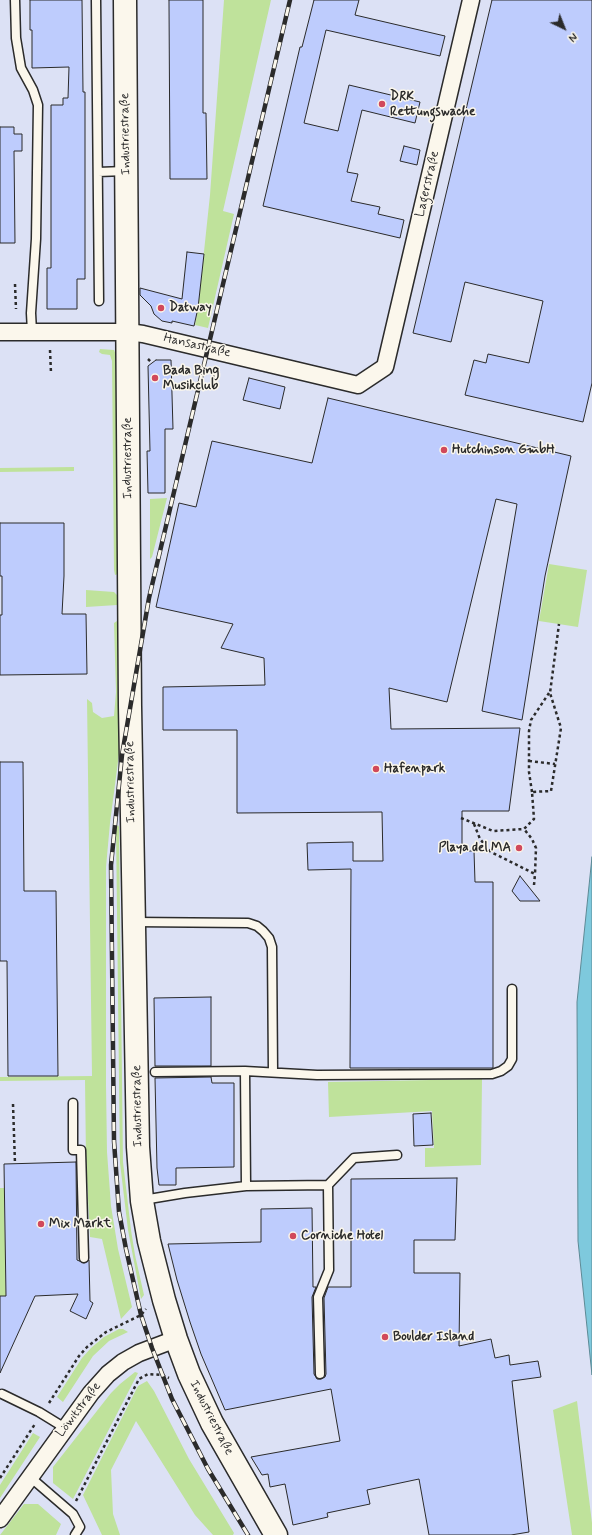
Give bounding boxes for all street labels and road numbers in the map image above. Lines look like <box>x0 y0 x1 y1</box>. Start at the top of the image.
street label: Industriestraße <box>117 93 135 175</box>
street label: Lagerstraße <box>413 149 443 219</box>
street label: Hansastraße <box>162 331 232 361</box>
street label: Industriestraße <box>120 417 136 499</box>
street label: Industriestraße <box>122 741 140 823</box>
street label: Industriestraße <box>129 1065 147 1147</box>
street label: Industriestraße <box>185 1378 237 1458</box>
street label: Löwitstraße <box>53 1379 105 1441</box>

